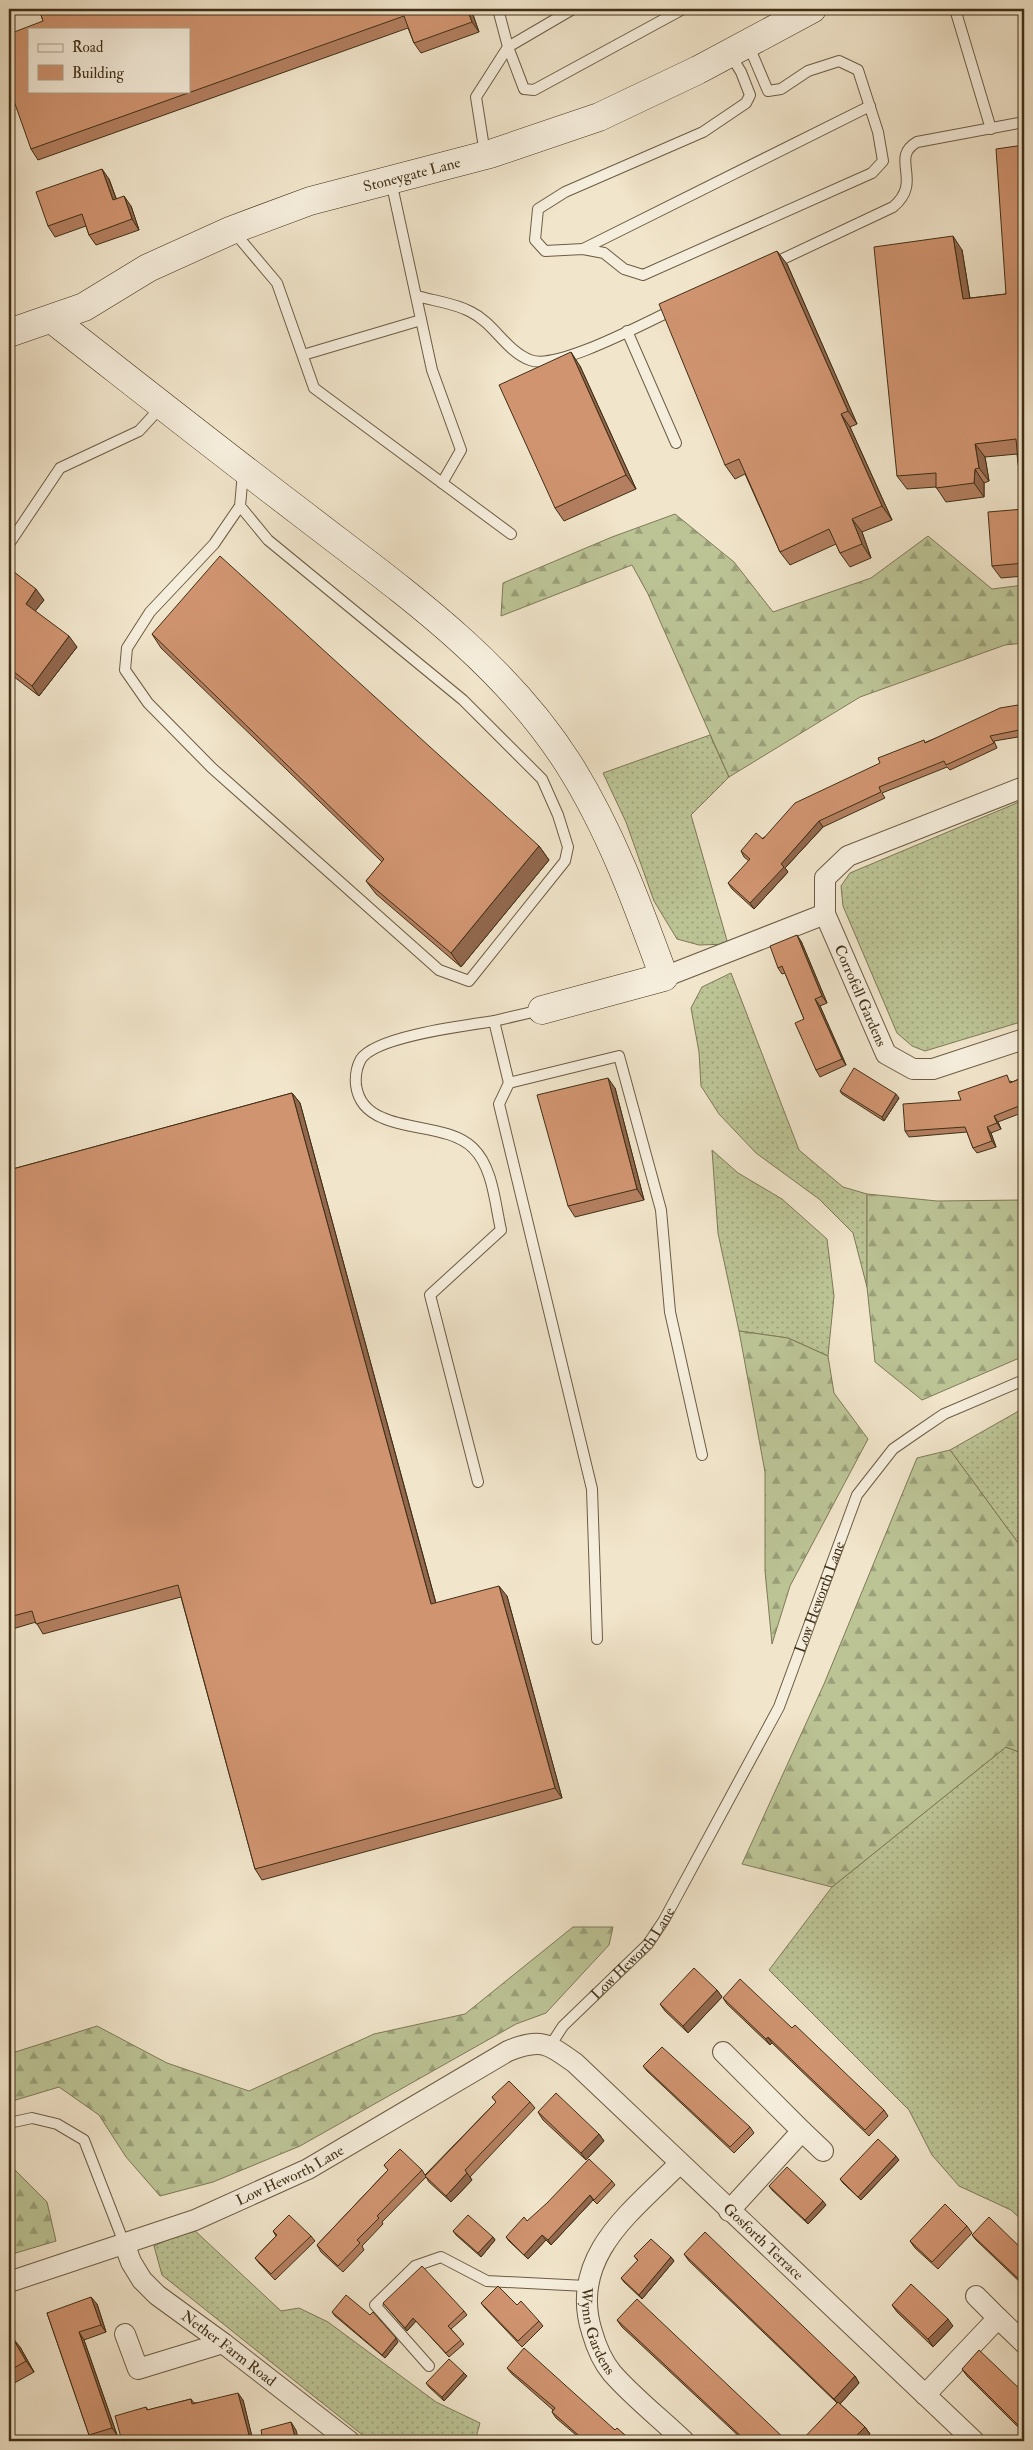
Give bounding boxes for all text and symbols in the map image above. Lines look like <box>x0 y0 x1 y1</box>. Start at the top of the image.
legend <box>28 28 190 92</box>
text: Road <box>72 38 104 57</box>
text: Building <box>72 64 124 83</box>
street label: Stoneygate Lane <box>361 153 463 197</box>
street label: Corrofell Gardens <box>830 942 891 1050</box>
street label: Low Heworth Lane <box>791 1539 849 1656</box>
street label: Low Heworth Lane <box>587 1904 679 2004</box>
street label: Low Heworth Lane <box>233 2141 347 2210</box>
street label: Gosforth Terrace <box>719 2199 807 2284</box>
street label: Wynn Gardens <box>576 2286 619 2379</box>
street label: Nether Farm Road <box>177 2307 280 2391</box>

